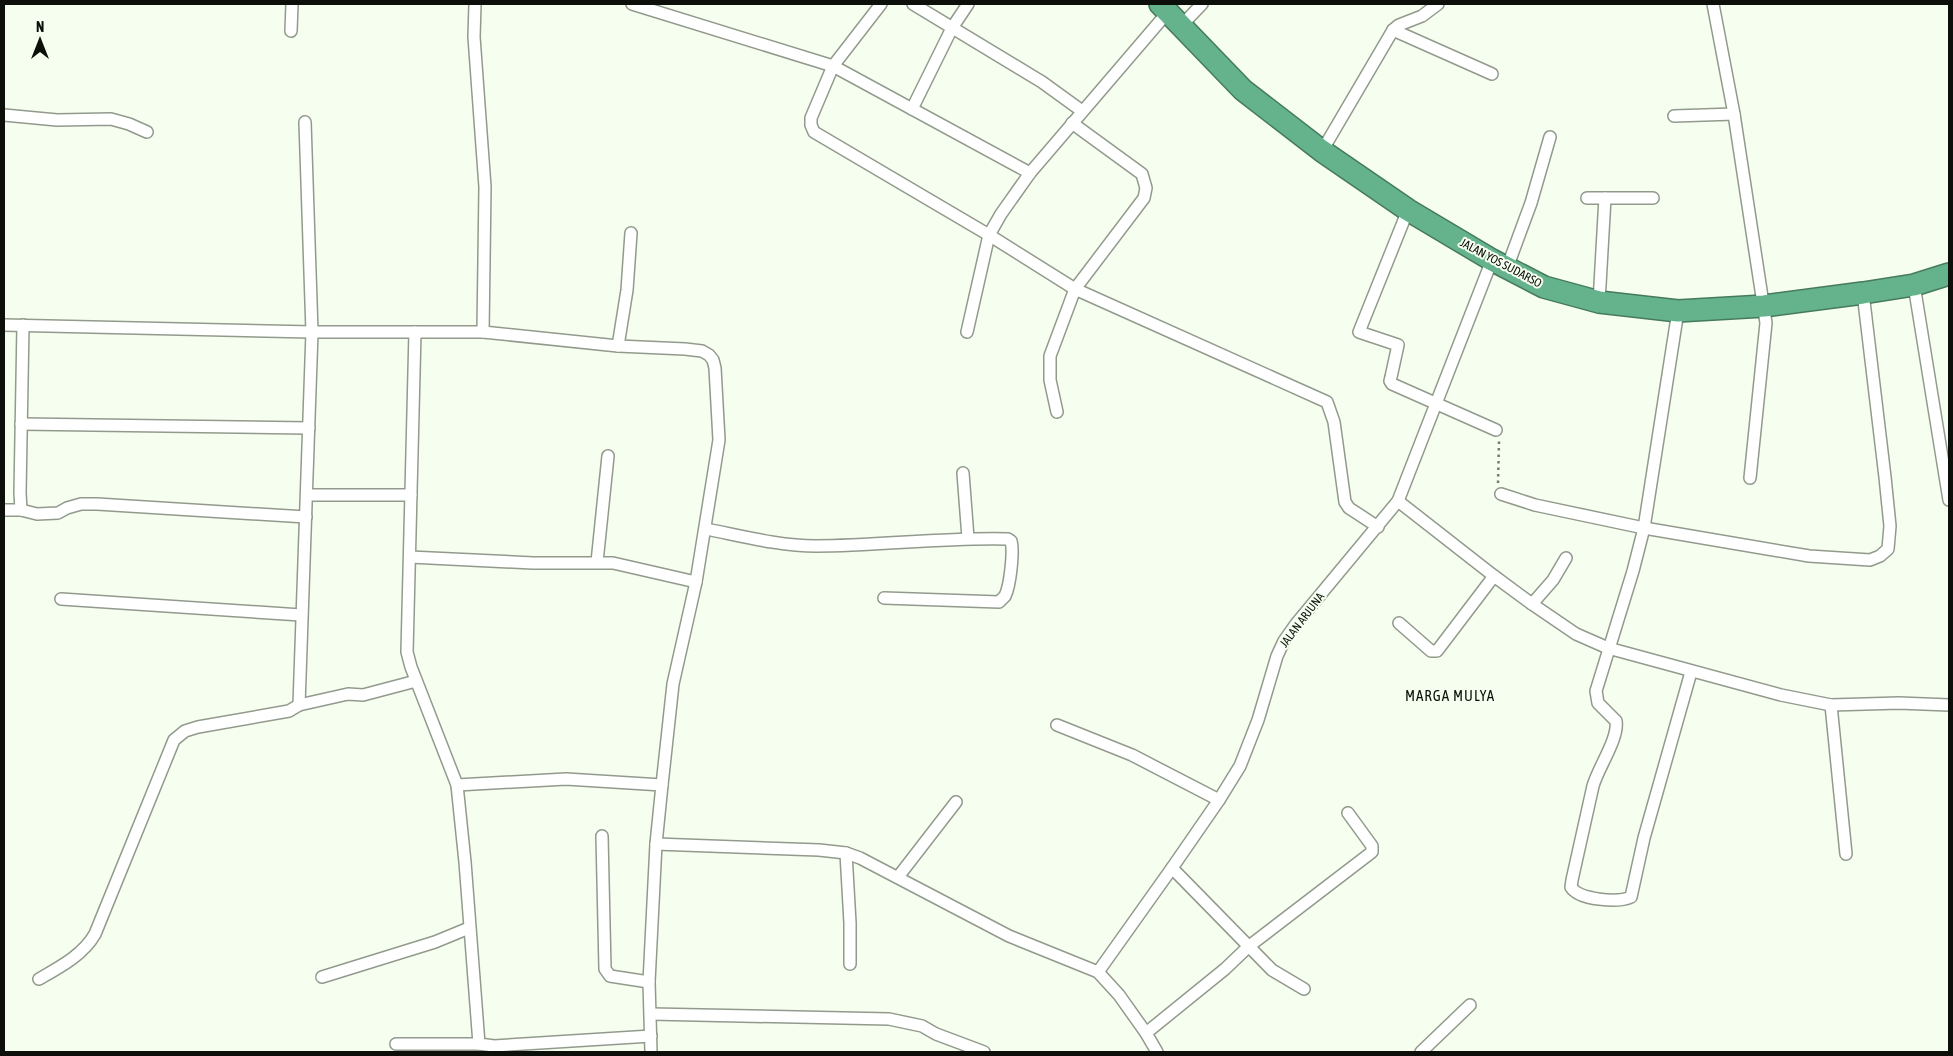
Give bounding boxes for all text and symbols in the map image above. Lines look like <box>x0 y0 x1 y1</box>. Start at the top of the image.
north arrow <box>15 15 65 65</box>
text: N <box>36 19 44 35</box>
street label: JALAN YOS SUDARSO <box>1458 236 1544 290</box>
street label: JALAN ARJUNA <box>1277 590 1327 650</box>
district label: MARGA MULYA <box>1405 687 1495 704</box>

